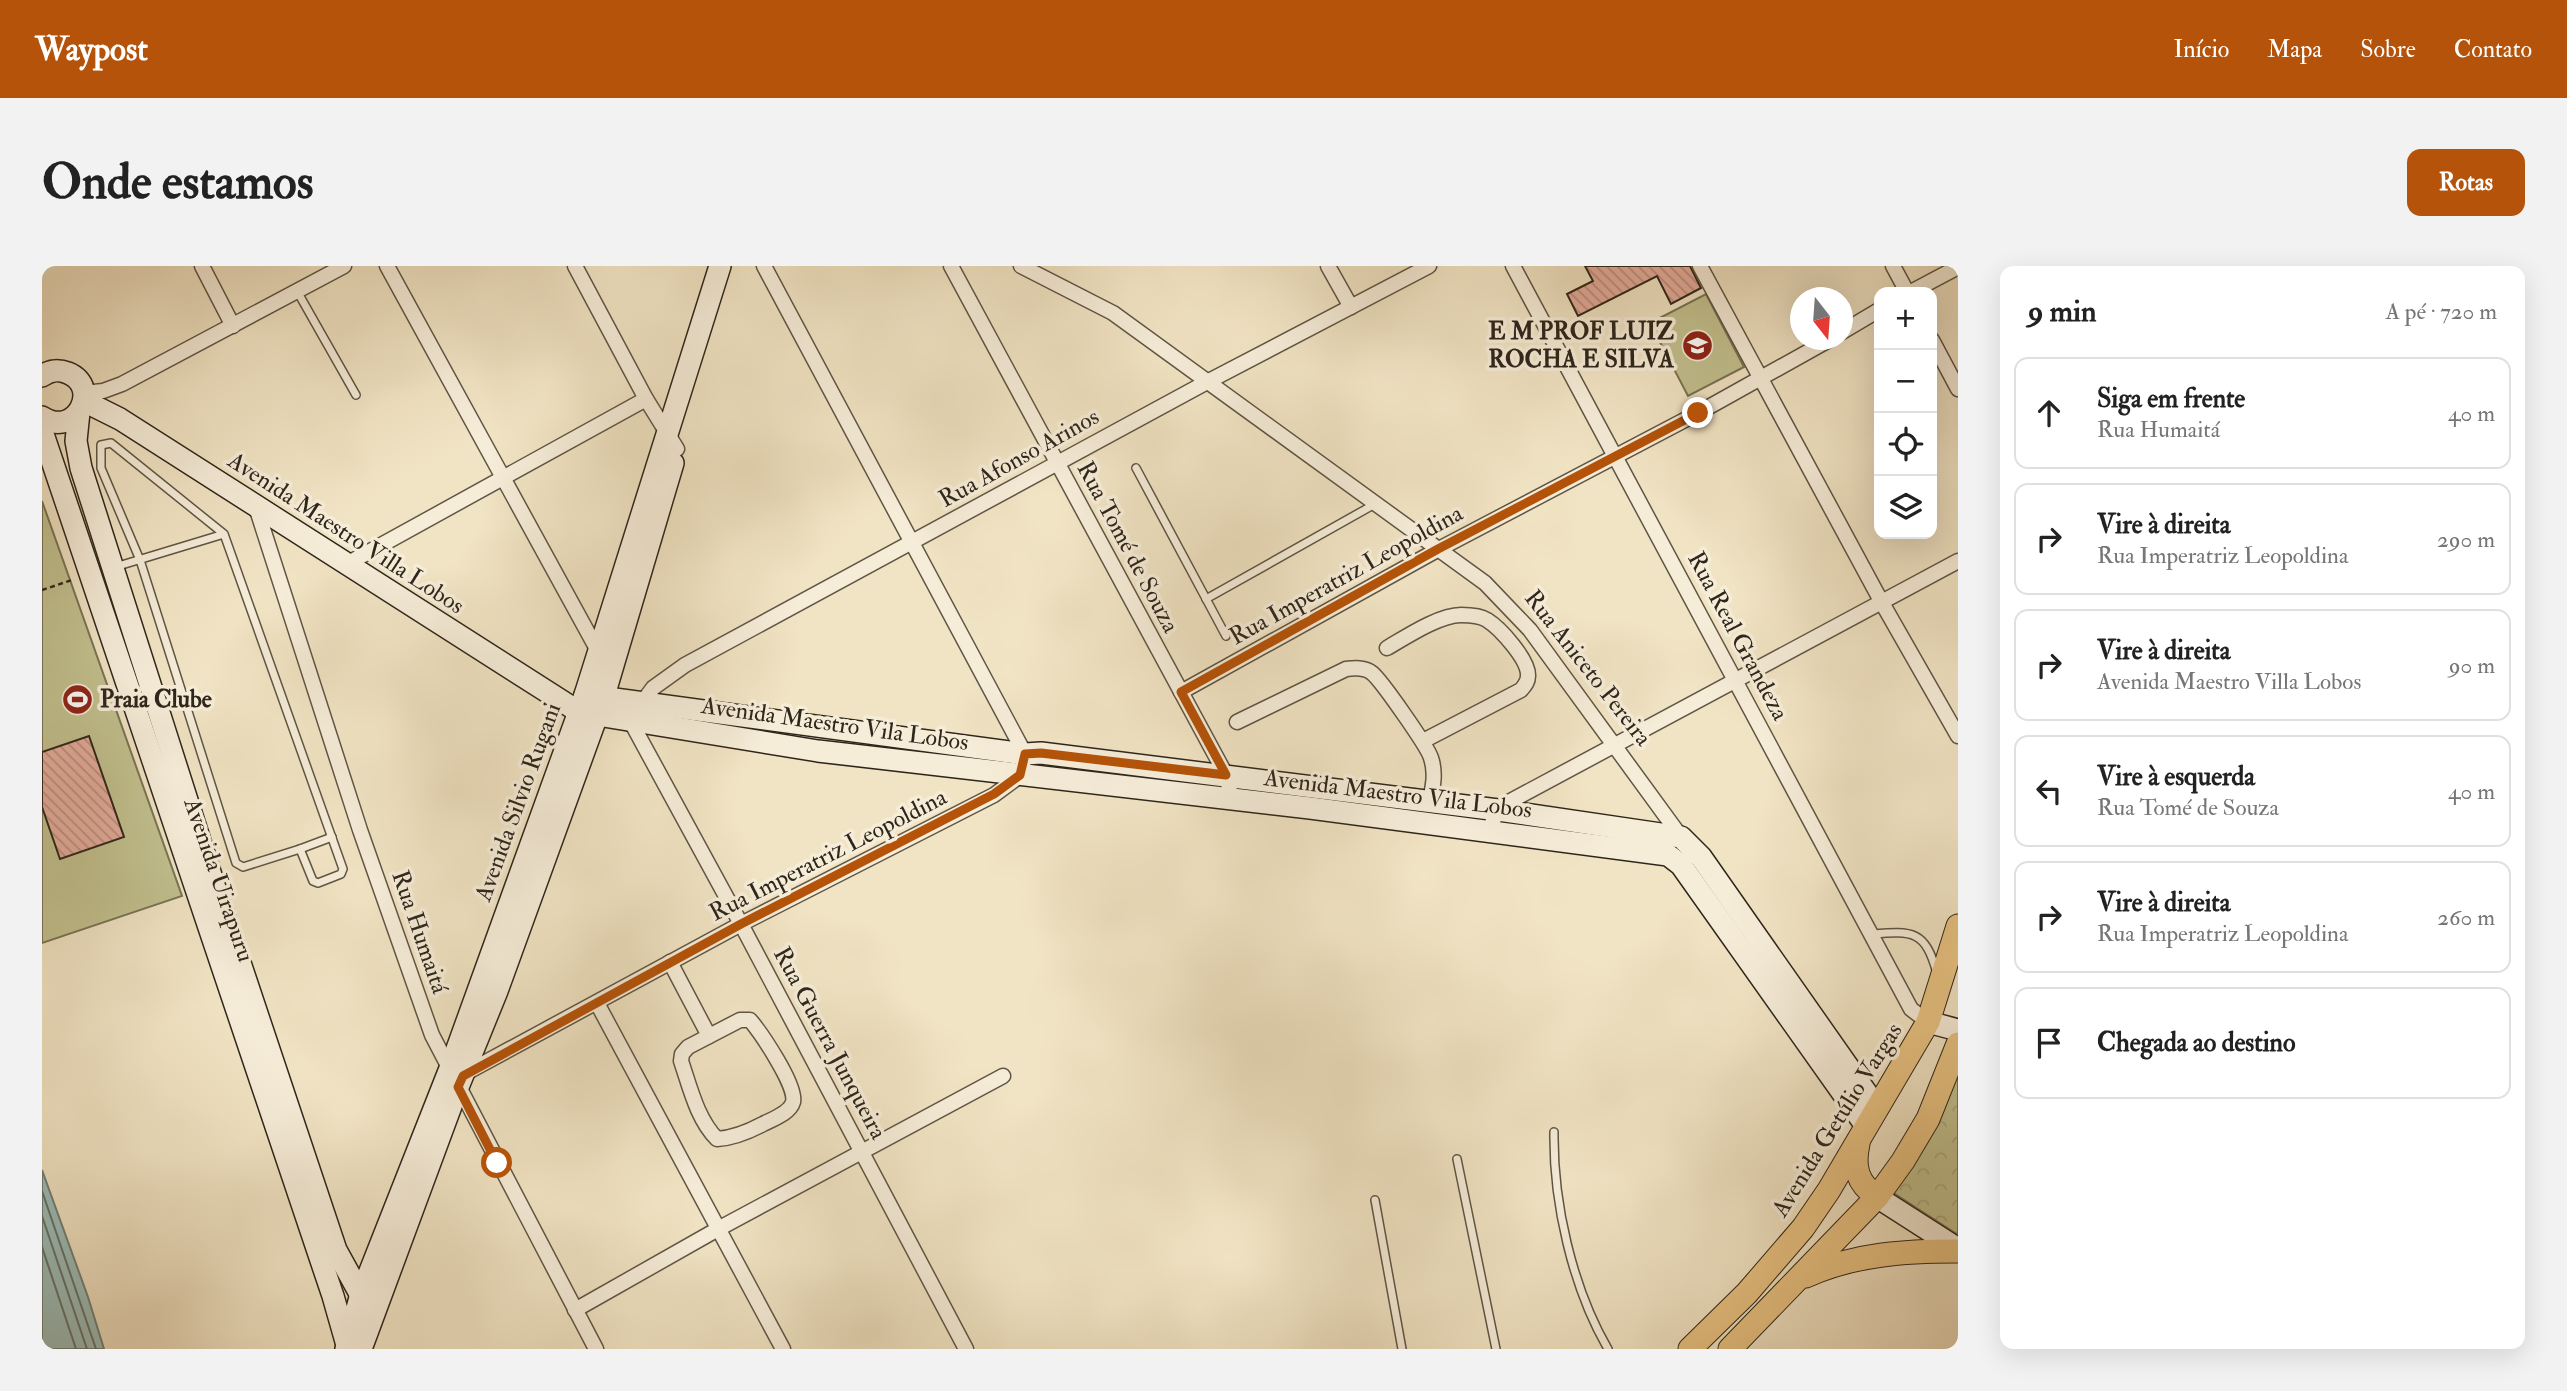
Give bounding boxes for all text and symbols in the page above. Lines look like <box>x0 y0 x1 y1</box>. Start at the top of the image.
text: Waypost <box>35 29 148 70</box>
text: Início <box>2173 34 2229 65</box>
text: Mapa <box>2267 34 2322 65</box>
text: Sobre <box>2360 34 2416 65</box>
text: Contato <box>2454 34 2532 65</box>
button: Rotas <box>2407 149 2525 216</box>
text: Onde estamos <box>42 152 313 213</box>
north arrow <box>1790 287 1853 350</box>
map controls <box>1874 287 1937 539</box>
button: + <box>1874 287 1937 350</box>
text: 9 min <box>2028 293 2096 330</box>
text: A pé · 720 m <box>2385 297 2497 326</box>
place label: E M PROF LUIZ ROCHA E SILVA <box>1488 316 1675 375</box>
school or university icon: E M PROF LUIZ ROCHA E SILVA <box>1680 328 1714 362</box>
button: − <box>1874 350 1937 413</box>
text: Siga em frente <box>2097 383 2245 415</box>
icon: ahead <box>2030 394 2068 432</box>
route end <box>1682 397 1713 428</box>
text: 40 m <box>2448 399 2495 428</box>
street label: Rua Afonso Arinos <box>933 401 1105 515</box>
button: locate <box>1874 413 1937 476</box>
text: Rua Humaitá <box>2097 415 2220 444</box>
street label: Avenida Maestro Villa Lobos <box>221 444 470 621</box>
street label: Rua Tomé de Souza <box>1070 456 1187 639</box>
button: layers <box>1874 476 1937 539</box>
street label: Rua Imperatriz Leopoldina <box>1224 497 1469 652</box>
text: Vire à direita <box>2097 509 2230 541</box>
icon: right <box>2030 520 2068 558</box>
text: 290 m <box>2437 525 2495 554</box>
text: Rua Imperatriz Leopoldina <box>2097 541 2348 570</box>
street label: Rua Real Grandeza <box>1680 546 1796 727</box>
street label: Rua Aniceto Pereira <box>1517 584 1659 753</box>
text: Vire à direita <box>2097 635 2230 667</box>
icon: right <box>2030 646 2068 684</box>
text: 90 m <box>2449 651 2495 680</box>
text: Avenida Maestro Villa Lobos <box>2097 667 2361 696</box>
sports icon: Praia Clube <box>60 682 94 716</box>
place label: Praia Clube <box>100 684 212 715</box>
street label: Avenida Maestro Vila Lobos <box>698 690 971 758</box>
street label: Avenida Silvio Rugani <box>467 699 568 906</box>
text: Vire à esquerda <box>2097 761 2255 793</box>
street label: Avenida Maestro Vila Lobos <box>1261 762 1534 826</box>
icon: left <box>2030 772 2068 810</box>
text: 40 m <box>2448 777 2495 806</box>
street label: Rua Imperatriz Leopoldina <box>704 781 953 928</box>
street label: Avenida Uirapuru <box>176 793 262 966</box>
text: Rua Tomé de Souza <box>2097 793 2279 822</box>
street label: Rua Humaitá <box>384 866 456 999</box>
text: Vire à direita <box>2097 887 2230 919</box>
icon: right <box>2030 898 2068 936</box>
text: 260 m <box>2437 903 2495 932</box>
text: Rua Imperatriz Leopoldina <box>2097 919 2348 948</box>
street label: Rua Guerra Junqueira <box>766 941 894 1146</box>
street label: Avenida Getúlio Vargas <box>1764 1017 1909 1224</box>
icon: arrive <box>2030 1024 2068 1062</box>
text: Chegada ao destino <box>2097 1027 2295 1059</box>
route start <box>481 1147 512 1178</box>

